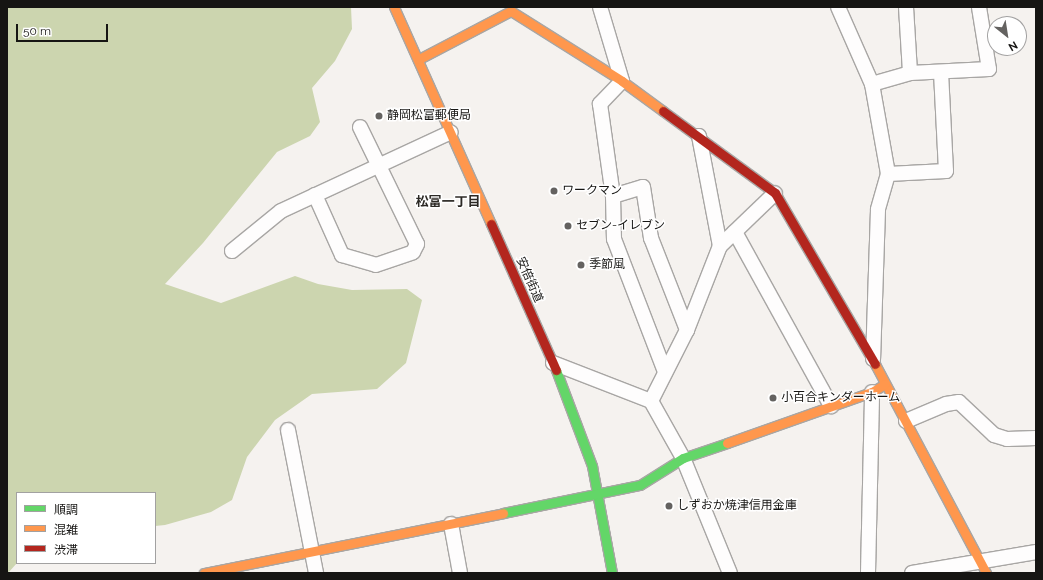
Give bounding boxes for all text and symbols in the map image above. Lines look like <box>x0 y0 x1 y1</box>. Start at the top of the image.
scale bar <box>18 16 110 42</box>
north arrow <box>987 16 1027 56</box>
text: 50 m <box>23 24 51 38</box>
text: N <box>1006 38 1020 54</box>
place label: 静岡松富郵便局 <box>387 109 471 123</box>
marker: 静岡松富郵便局 <box>374 111 384 121</box>
place label: ワークマン <box>562 184 622 198</box>
marker: ワークマン <box>549 186 559 196</box>
district label: 松富一丁目 <box>416 194 480 210</box>
place label: セブン-イレブン <box>576 219 665 233</box>
marker: セブン-イレブン <box>563 221 573 231</box>
street label: 安倍街道 <box>513 255 545 305</box>
place label: 季節風 <box>589 258 625 272</box>
marker: 季節風 <box>576 260 586 270</box>
place label: 小百合キンダーホーム <box>781 391 901 405</box>
marker: 小百合キンダーホーム <box>768 393 778 403</box>
legend <box>16 492 156 564</box>
place label: しずおか焼津信用金庫 <box>677 499 797 513</box>
marker: しずおか焼津信用金庫 <box>664 501 674 511</box>
text: 順調 <box>54 503 78 517</box>
text: 混雑 <box>54 523 78 537</box>
text: 渋滞 <box>54 543 78 557</box>

